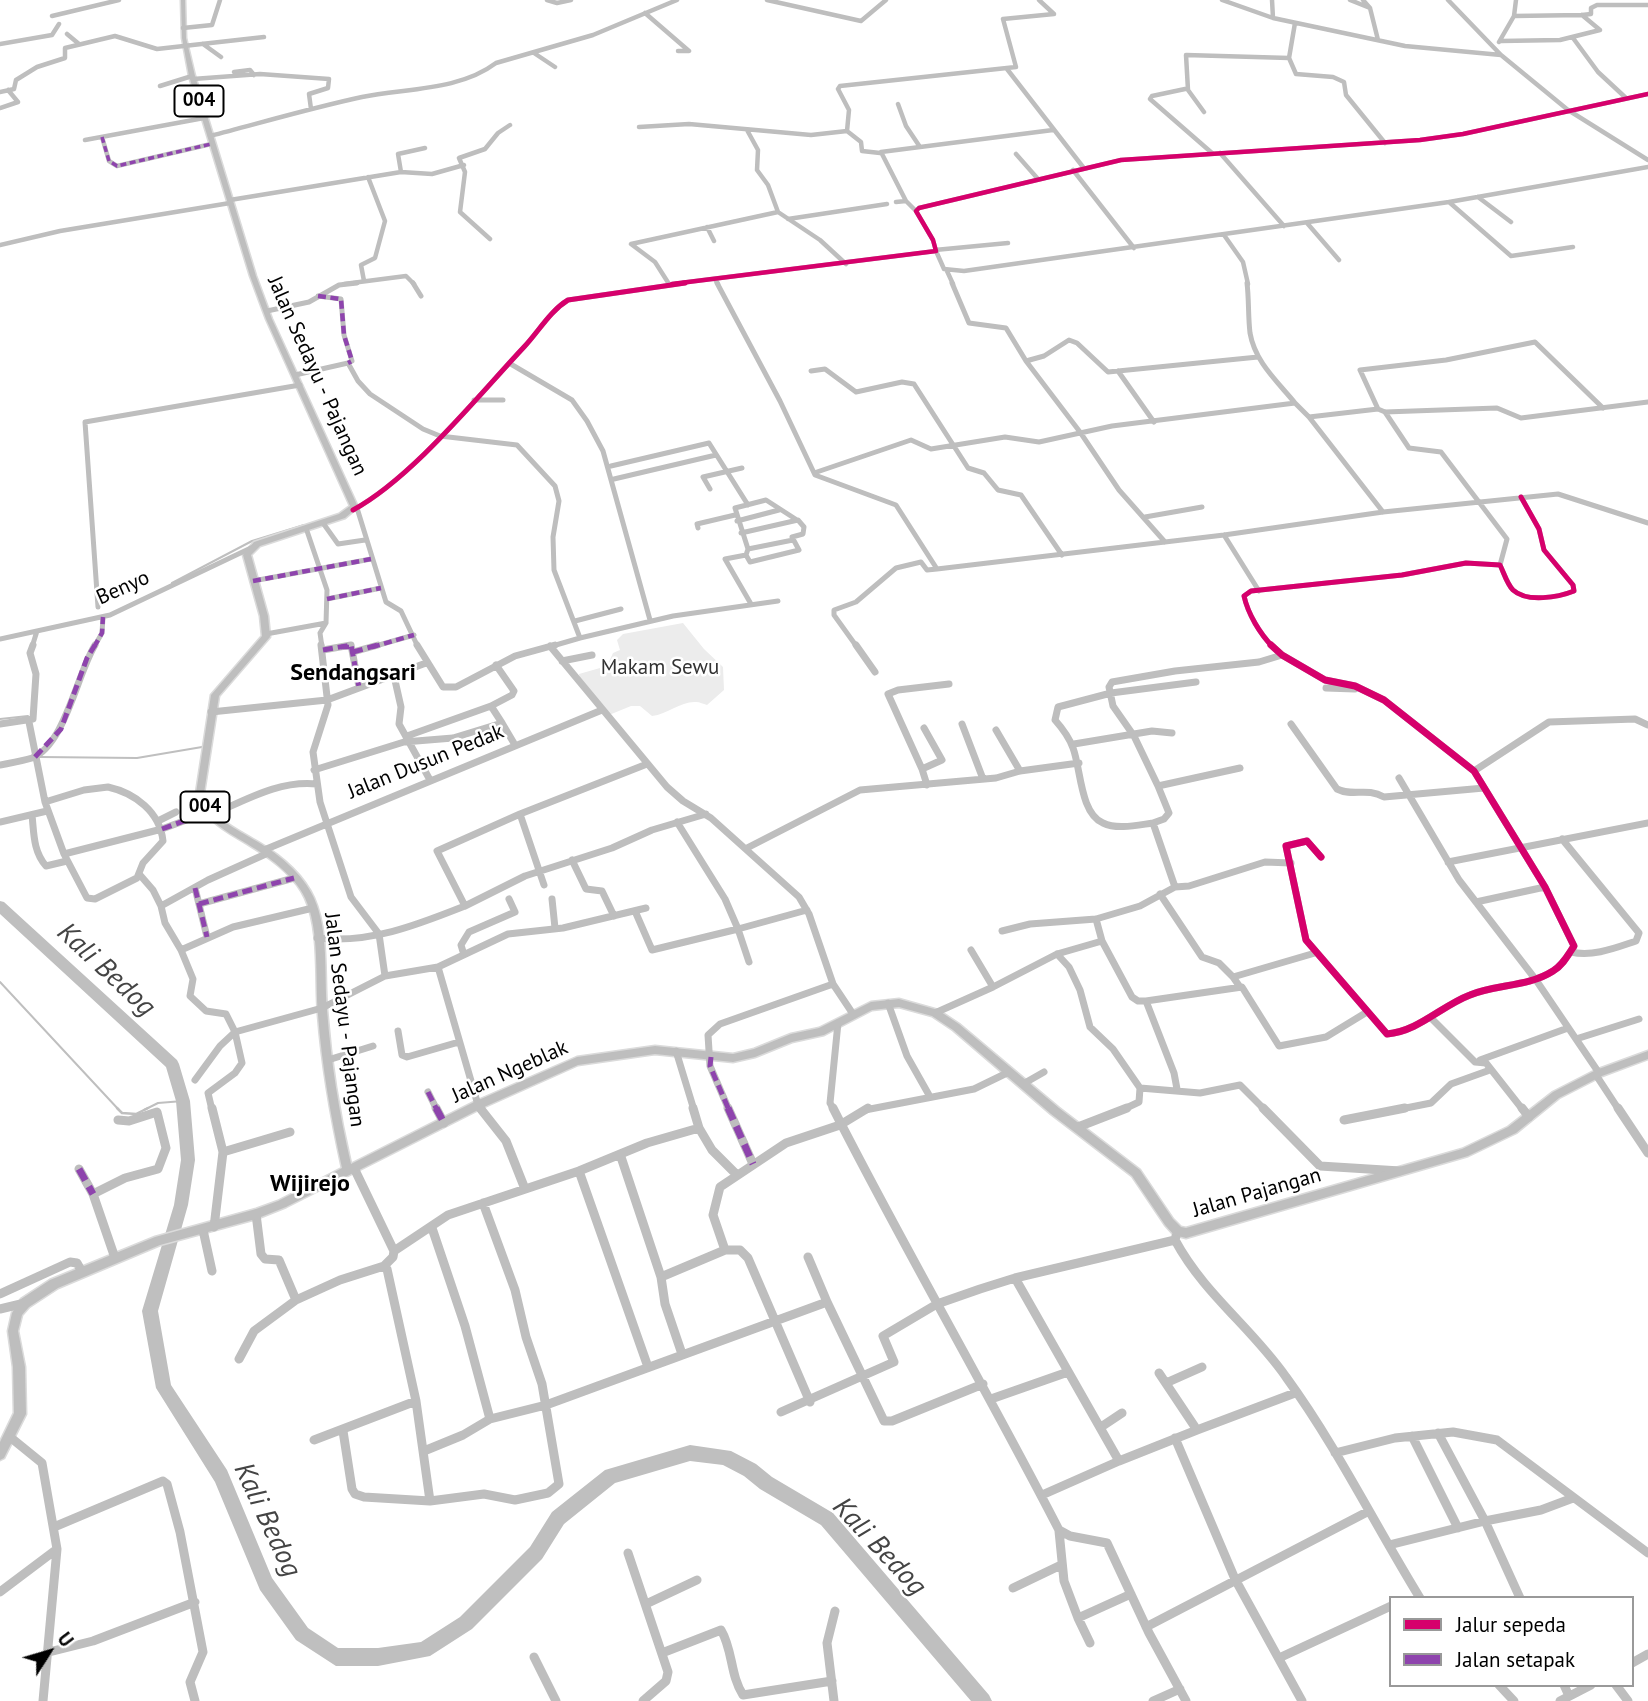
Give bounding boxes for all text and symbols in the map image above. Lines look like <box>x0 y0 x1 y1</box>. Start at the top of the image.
road number: 004 <box>174 86 224 116</box>
street label: Jalan Sedayu - Pajangan <box>262 272 372 480</box>
street label: Benyo <box>93 565 153 611</box>
park label: Makam Sewu <box>601 655 719 681</box>
district label: Sendangsari <box>290 659 416 687</box>
street label: Jalan Dusun Pedak <box>344 719 508 805</box>
road number: 004 <box>180 792 230 822</box>
street label: Jalan Sedayu - Pajangan <box>318 911 370 1129</box>
water label: Kali Bedog <box>50 916 162 1024</box>
street label: Jalan Ngeblak <box>448 1035 572 1109</box>
street label: Jalan Pajangan <box>1190 1163 1324 1223</box>
district label: Wijirejo <box>270 1170 350 1198</box>
water label: Kali Bedog <box>226 1458 308 1582</box>
water label: Kali Bedog <box>825 1491 933 1603</box>
legend <box>1389 1596 1634 1687</box>
text: Jalur sepeda <box>1456 1611 1566 1638</box>
north arrow <box>14 1617 84 1687</box>
text: U <box>53 1627 79 1651</box>
text: Jalan setapak <box>1456 1646 1575 1673</box>

